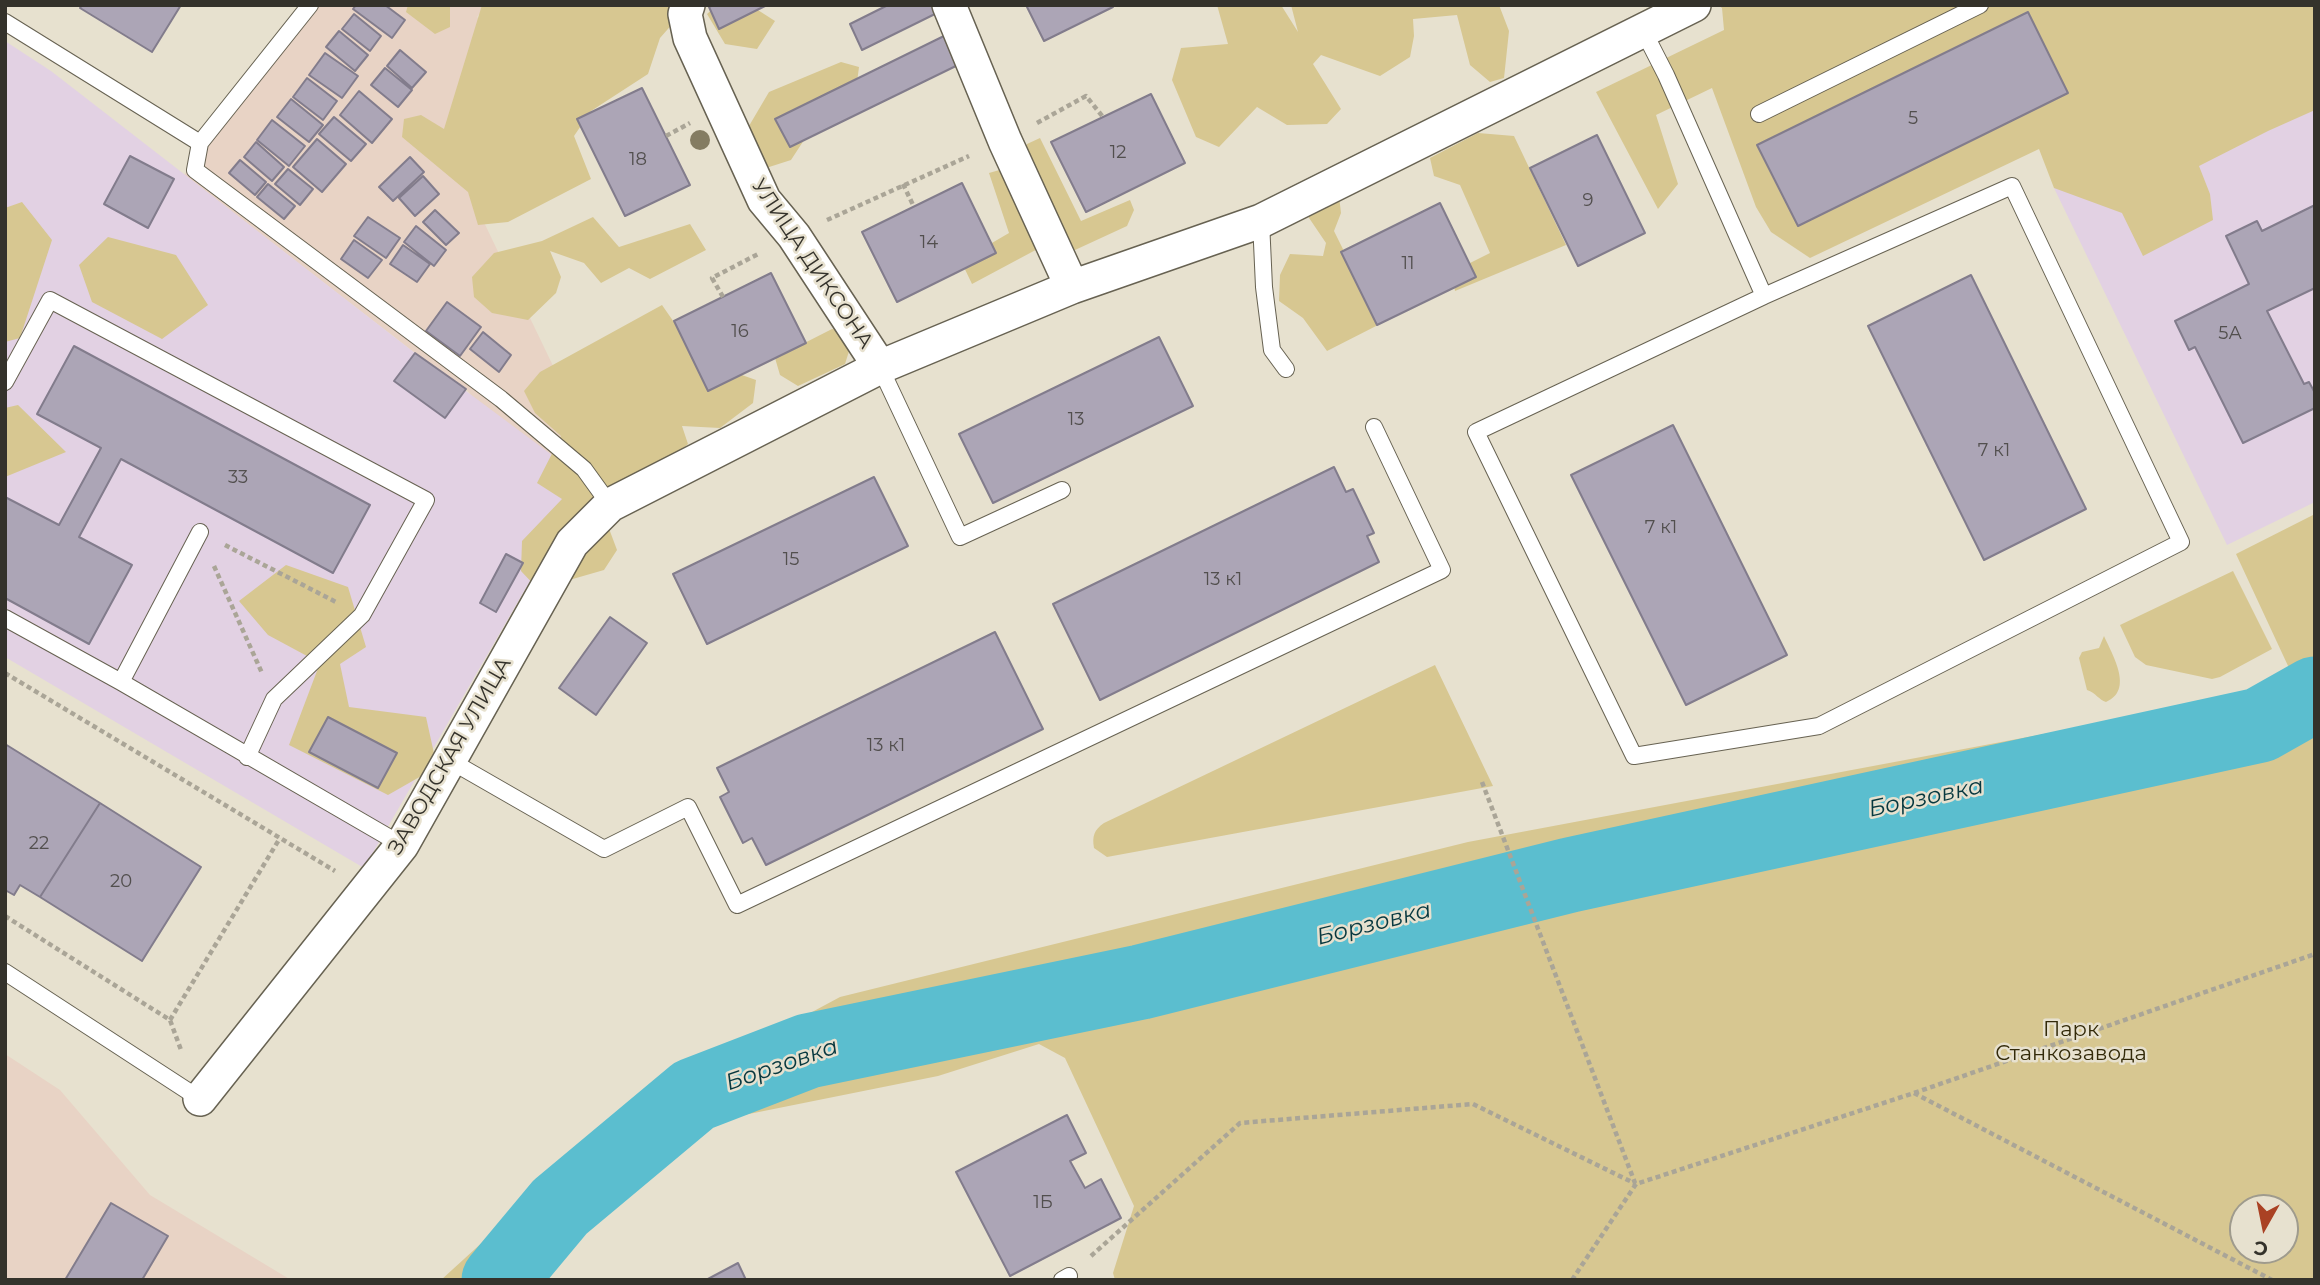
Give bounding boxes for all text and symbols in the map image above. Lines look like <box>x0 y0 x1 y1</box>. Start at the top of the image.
house number: 5 <box>1908 108 1918 130</box>
house number: 12 <box>1110 142 1126 164</box>
house number: 18 <box>629 149 647 171</box>
street label: УЛИЦА ДИКСОНА <box>746 174 878 354</box>
house number: 9 <box>1583 190 1593 212</box>
house number: 14 <box>920 232 938 254</box>
house number: 11 <box>1402 253 1414 275</box>
house number: 16 <box>731 321 749 343</box>
house number: 5А <box>2218 323 2242 345</box>
house number: 13 <box>1068 409 1084 431</box>
house number: 7 к1 <box>1978 440 2010 462</box>
house number: 33 <box>228 467 248 489</box>
house number: 7 к1 <box>1645 517 1677 539</box>
house number: 15 <box>783 549 799 571</box>
house number: 13 к1 <box>1204 569 1242 591</box>
street label: ЗАВОДСКАЯ УЛИЦА <box>383 653 517 859</box>
house number: 13 к1 <box>867 735 905 757</box>
water label: Борзовка <box>1866 772 1986 824</box>
house number: 22 <box>29 833 49 855</box>
house number: 20 <box>110 871 132 893</box>
water label: Борзовка <box>1314 896 1434 952</box>
park label: Парк Станкозавода <box>1995 1017 2147 1067</box>
water label: Борзовка <box>722 1033 842 1097</box>
house number: 1Б <box>1033 1192 1053 1214</box>
north arrow <box>2229 1194 2299 1264</box>
text: С <box>2252 1236 2270 1261</box>

